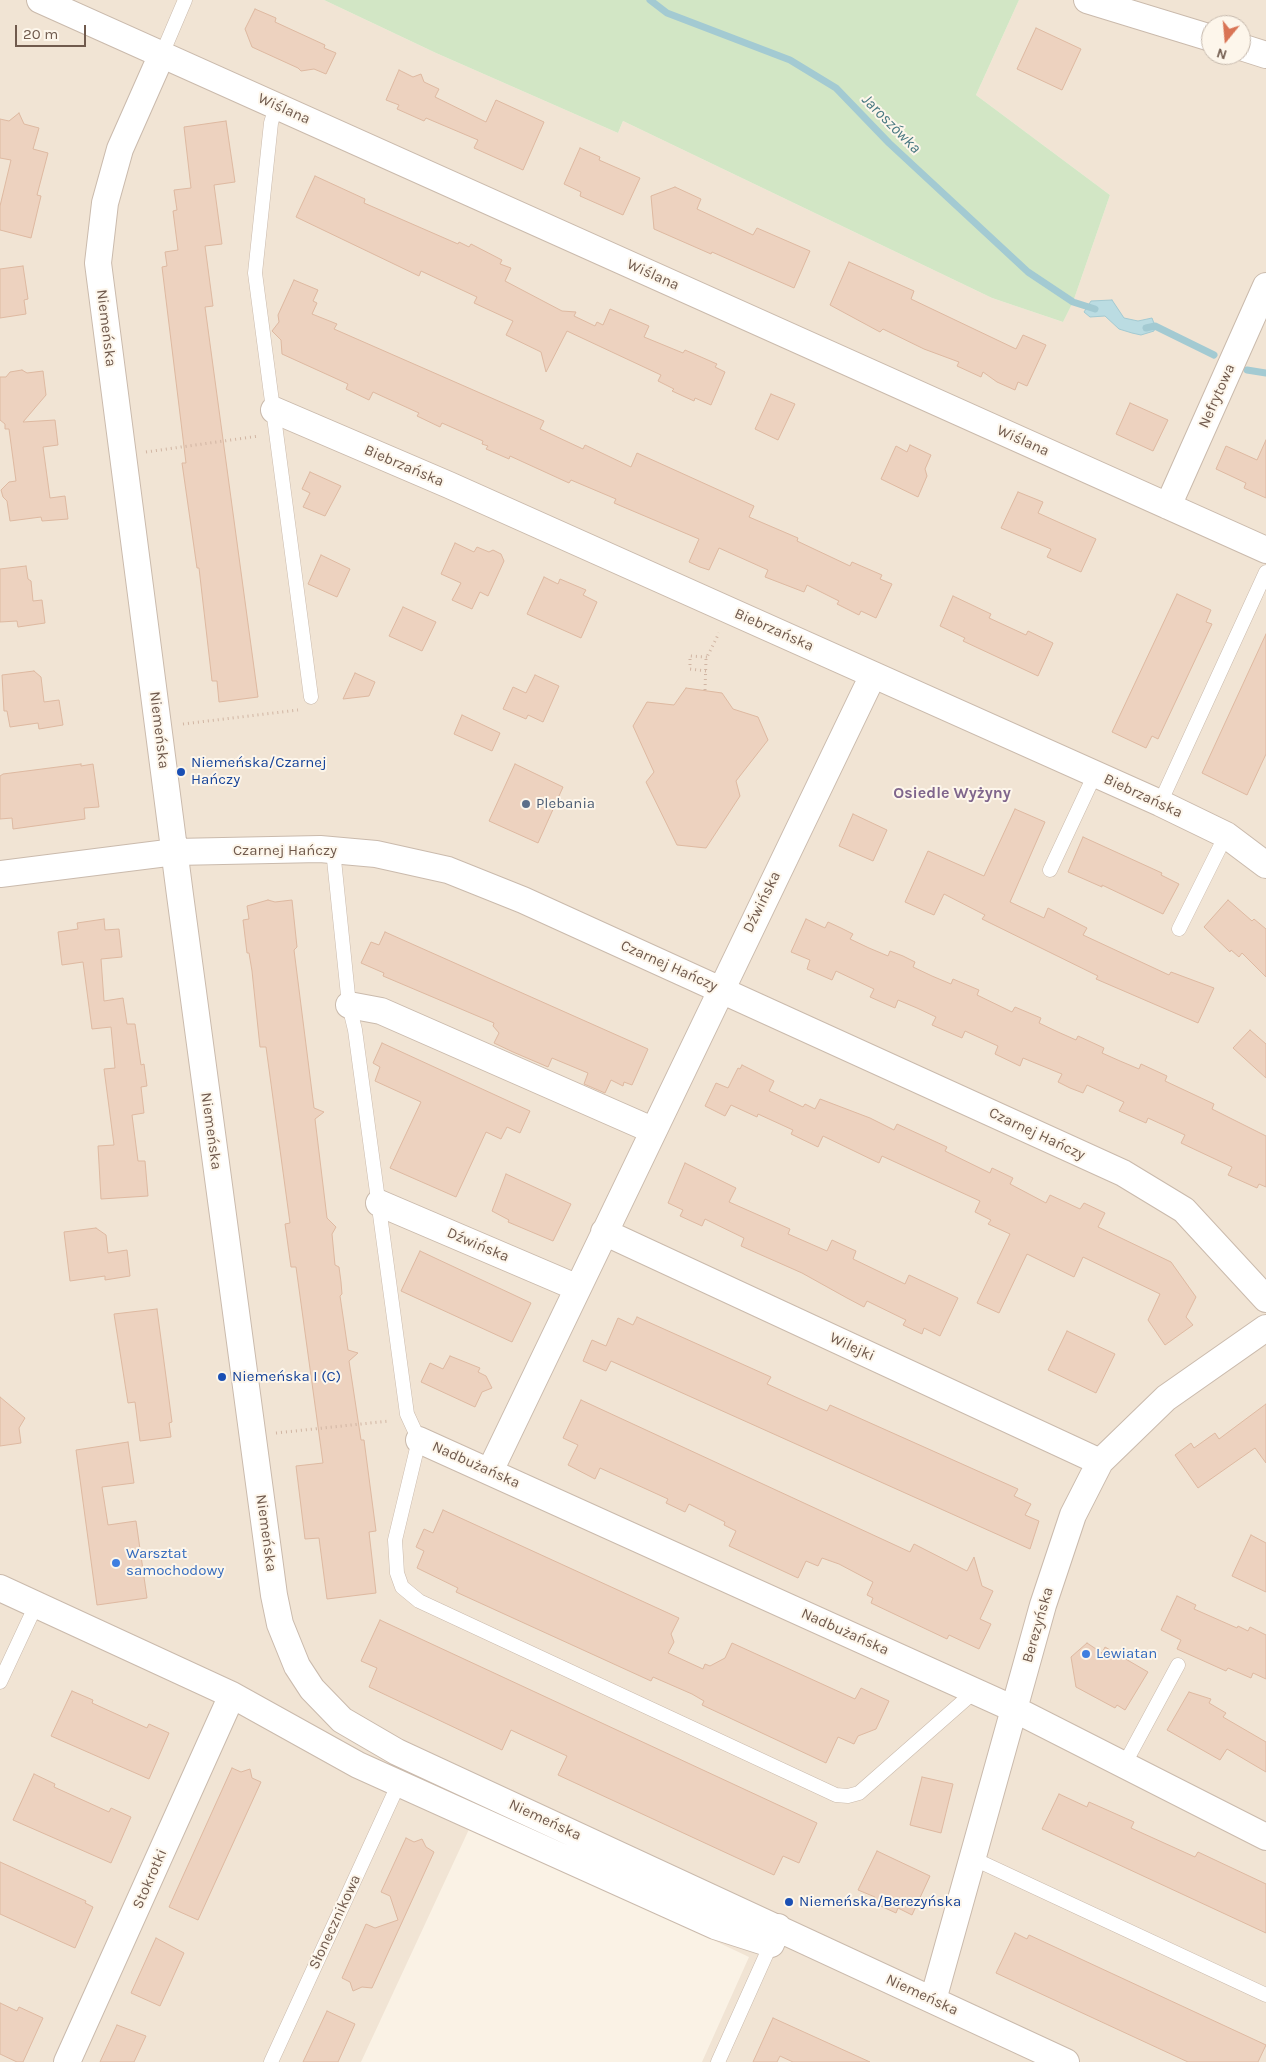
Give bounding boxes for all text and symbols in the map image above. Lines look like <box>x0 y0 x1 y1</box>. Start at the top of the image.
scale bar <box>18 15 89 47</box>
north arrow <box>1201 15 1251 65</box>
text: 20 m <box>23 25 58 43</box>
text: N <box>1214 44 1229 63</box>
street label: Wiślana <box>255 89 313 129</box>
water label: Jaroszówka <box>857 90 925 158</box>
street label: Wiślana <box>624 255 682 295</box>
street label: Niemeńska <box>92 288 120 368</box>
street label: Nefrytowa <box>1195 361 1239 431</box>
street label: Wiślana <box>994 421 1052 461</box>
street label: Biebrzańska <box>361 441 447 491</box>
street label: Biebrzańska <box>732 605 816 655</box>
street label: Niemeńska <box>145 690 173 770</box>
place label: Niemeńska/Czarnej Hańczy <box>191 754 327 789</box>
marker: Niemeńska/Czarnej Hańczy <box>175 766 187 778</box>
street label: Biebrzańska <box>1101 770 1185 822</box>
district label: Osiedle Wyżyny <box>893 783 1011 803</box>
place label: Plebania <box>536 795 595 813</box>
marker: Plebania <box>520 798 532 810</box>
street label: Czarnej Hańczy <box>233 842 337 860</box>
street label: Dźwińska <box>739 868 785 936</box>
street label: Czarnej Hańczy <box>618 937 720 995</box>
street label: Niemeńska <box>197 1091 225 1171</box>
street label: Czarnej Hańczy <box>986 1104 1088 1164</box>
street label: Dźwińska <box>444 1224 512 1266</box>
street label: Wilejki <box>827 1329 877 1365</box>
place label: Niemeńska I (C) <box>232 1368 341 1386</box>
marker: Niemeńska I (C) <box>216 1371 228 1383</box>
street label: Nadbużańska <box>429 1438 523 1492</box>
street label: Niemeńska <box>252 1493 280 1573</box>
place label: Warsztat samochodowy <box>126 1545 224 1580</box>
marker: Warsztat samochodowy <box>110 1557 122 1569</box>
street label: Berezyńska <box>1019 1585 1057 1665</box>
street label: Nadbużańska <box>798 1605 892 1659</box>
place label: Lewiatan <box>1096 1645 1157 1663</box>
marker: Lewiatan <box>1080 1648 1092 1660</box>
street label: Niemeńska <box>506 1795 584 1845</box>
street label: Stokrotki <box>129 1846 171 1912</box>
street label: Słonecznikowa <box>305 1872 365 1972</box>
place label: Niemeńska/Berezyńska <box>799 1893 961 1911</box>
marker: Niemeńska/Berezyńska <box>783 1896 795 1908</box>
street label: Niemeńska <box>883 1970 961 2020</box>

